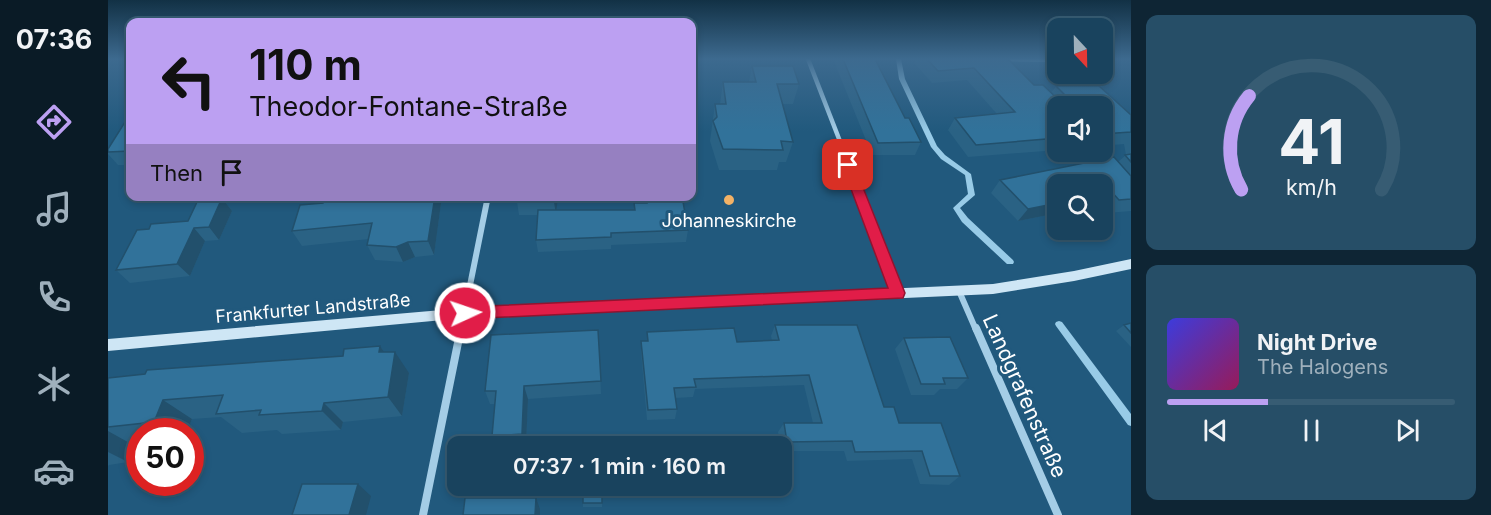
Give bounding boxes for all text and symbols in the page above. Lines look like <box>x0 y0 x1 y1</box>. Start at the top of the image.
north arrow <box>1047 18 1113 84</box>
map controls <box>1047 18 1113 240</box>
text: 07:36 <box>16 23 92 56</box>
text: 110 m <box>249 39 362 90</box>
icon: left <box>150 42 228 120</box>
text: Theodor-Fontane-Straße <box>249 90 568 123</box>
button: sound <box>1047 96 1113 162</box>
icon: directions <box>33 101 75 143</box>
text: 41 <box>1278 104 1344 179</box>
pin <box>822 139 873 190</box>
icon: arrive <box>831 148 864 181</box>
icon: arrive <box>215 156 248 189</box>
text: Then <box>150 160 203 186</box>
button: search <box>1047 174 1113 240</box>
text: km/h <box>1286 174 1336 200</box>
icon: music <box>33 188 75 230</box>
marker: Johanneskirche <box>722 193 736 207</box>
place label: Johanneskirche <box>661 210 797 231</box>
icon: phone <box>33 276 75 318</box>
position arrow <box>433 281 497 345</box>
street label: Frankfurter Landstraße <box>215 289 411 327</box>
street label: Landgrafenstraße <box>978 310 1072 482</box>
text: Night Drive <box>1257 329 1377 355</box>
text: The Halogens <box>1257 355 1388 379</box>
icon: climate <box>33 363 75 405</box>
icon: previous <box>1199 414 1232 447</box>
icon: pause <box>1295 414 1328 447</box>
icon: next <box>1391 414 1424 447</box>
speed limit sign: 50 <box>126 418 204 496</box>
icon: car <box>33 450 75 492</box>
text: 07:37 · 1 min · 160 m <box>513 453 726 479</box>

